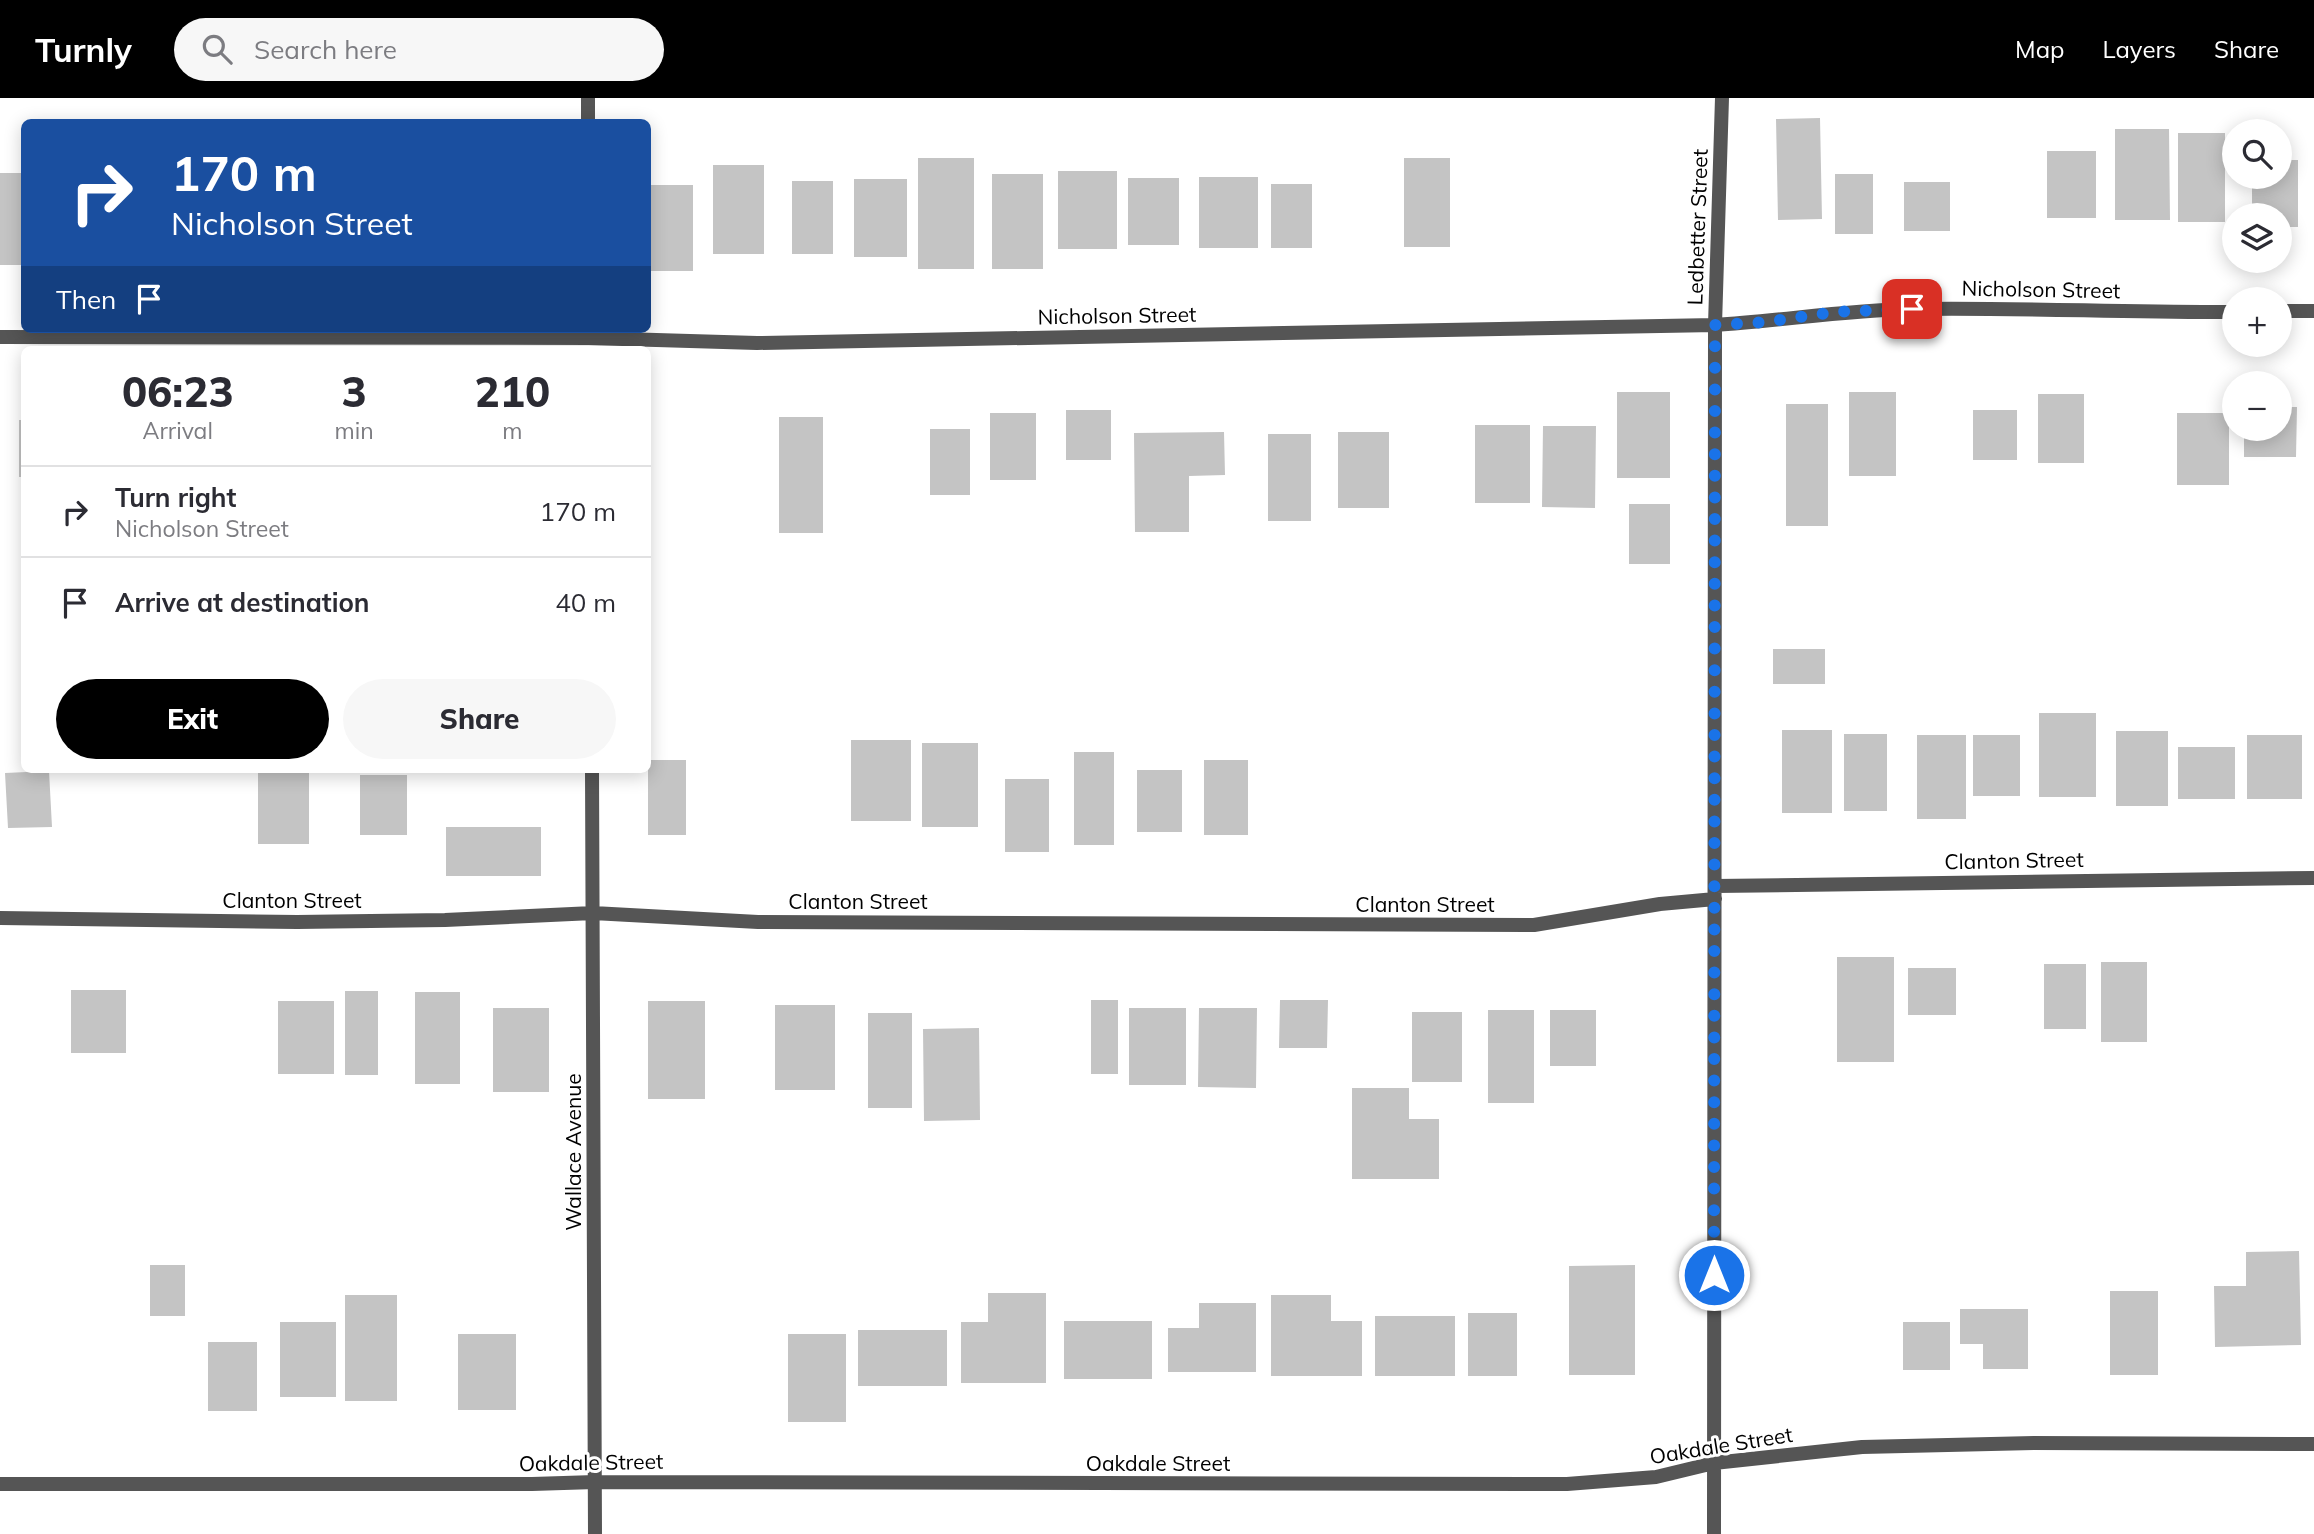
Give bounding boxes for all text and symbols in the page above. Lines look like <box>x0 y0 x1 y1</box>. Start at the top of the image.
search box <box>174 18 664 81</box>
text: Turnly <box>35 29 132 70</box>
icon: search <box>198 30 236 68</box>
text: Search here <box>254 33 397 66</box>
text: Map <box>2015 34 2064 64</box>
text: Layers <box>2102 34 2176 64</box>
text: Share <box>2214 34 2279 64</box>
map controls <box>2222 119 2292 441</box>
button: search <box>2222 119 2292 189</box>
text: 170 m <box>171 142 317 203</box>
icon: right <box>56 147 147 238</box>
street label: Ledbetter Street <box>1681 148 1713 306</box>
text: Nicholson Street <box>171 203 413 243</box>
button: layers <box>2222 203 2292 273</box>
street label: Nicholson Street <box>1961 275 2121 303</box>
pin <box>1882 279 1942 339</box>
icon: arrive <box>130 280 168 318</box>
text: Then <box>56 283 116 316</box>
button: + <box>2222 287 2292 357</box>
icon: arrive <box>1893 290 1931 328</box>
street label: Nicholson Street <box>1037 301 1197 329</box>
text: 06:23 <box>122 365 234 418</box>
text: 3 <box>341 365 367 418</box>
text: 210 <box>475 365 550 418</box>
button: − <box>2222 371 2292 441</box>
text: Arrival <box>143 416 213 445</box>
text: min <box>334 416 374 445</box>
text: m <box>502 416 522 445</box>
text: Turn right <box>115 481 236 514</box>
icon: right <box>56 493 94 531</box>
text: 170 m <box>540 495 616 528</box>
text: Nicholson Street <box>115 514 289 543</box>
icon: arrive <box>56 584 94 622</box>
text: Arrive at destination <box>115 586 370 619</box>
text: 40 m <box>555 586 616 619</box>
button: Exit <box>56 679 329 759</box>
button: Share <box>343 679 616 759</box>
street label: Clanton Street <box>1944 846 2084 874</box>
street label: Clanton Street <box>222 887 362 913</box>
street label: Clanton Street <box>788 888 928 914</box>
street label: Clanton Street <box>1355 891 1495 917</box>
street label: Wallace Avenue <box>560 1073 586 1231</box>
position arrow <box>1677 1238 1751 1312</box>
street label: Oakdale Street <box>1648 1421 1794 1469</box>
street label: Oakdale Street <box>519 1448 663 1476</box>
street label: Oakdale Street <box>1086 1450 1230 1476</box>

